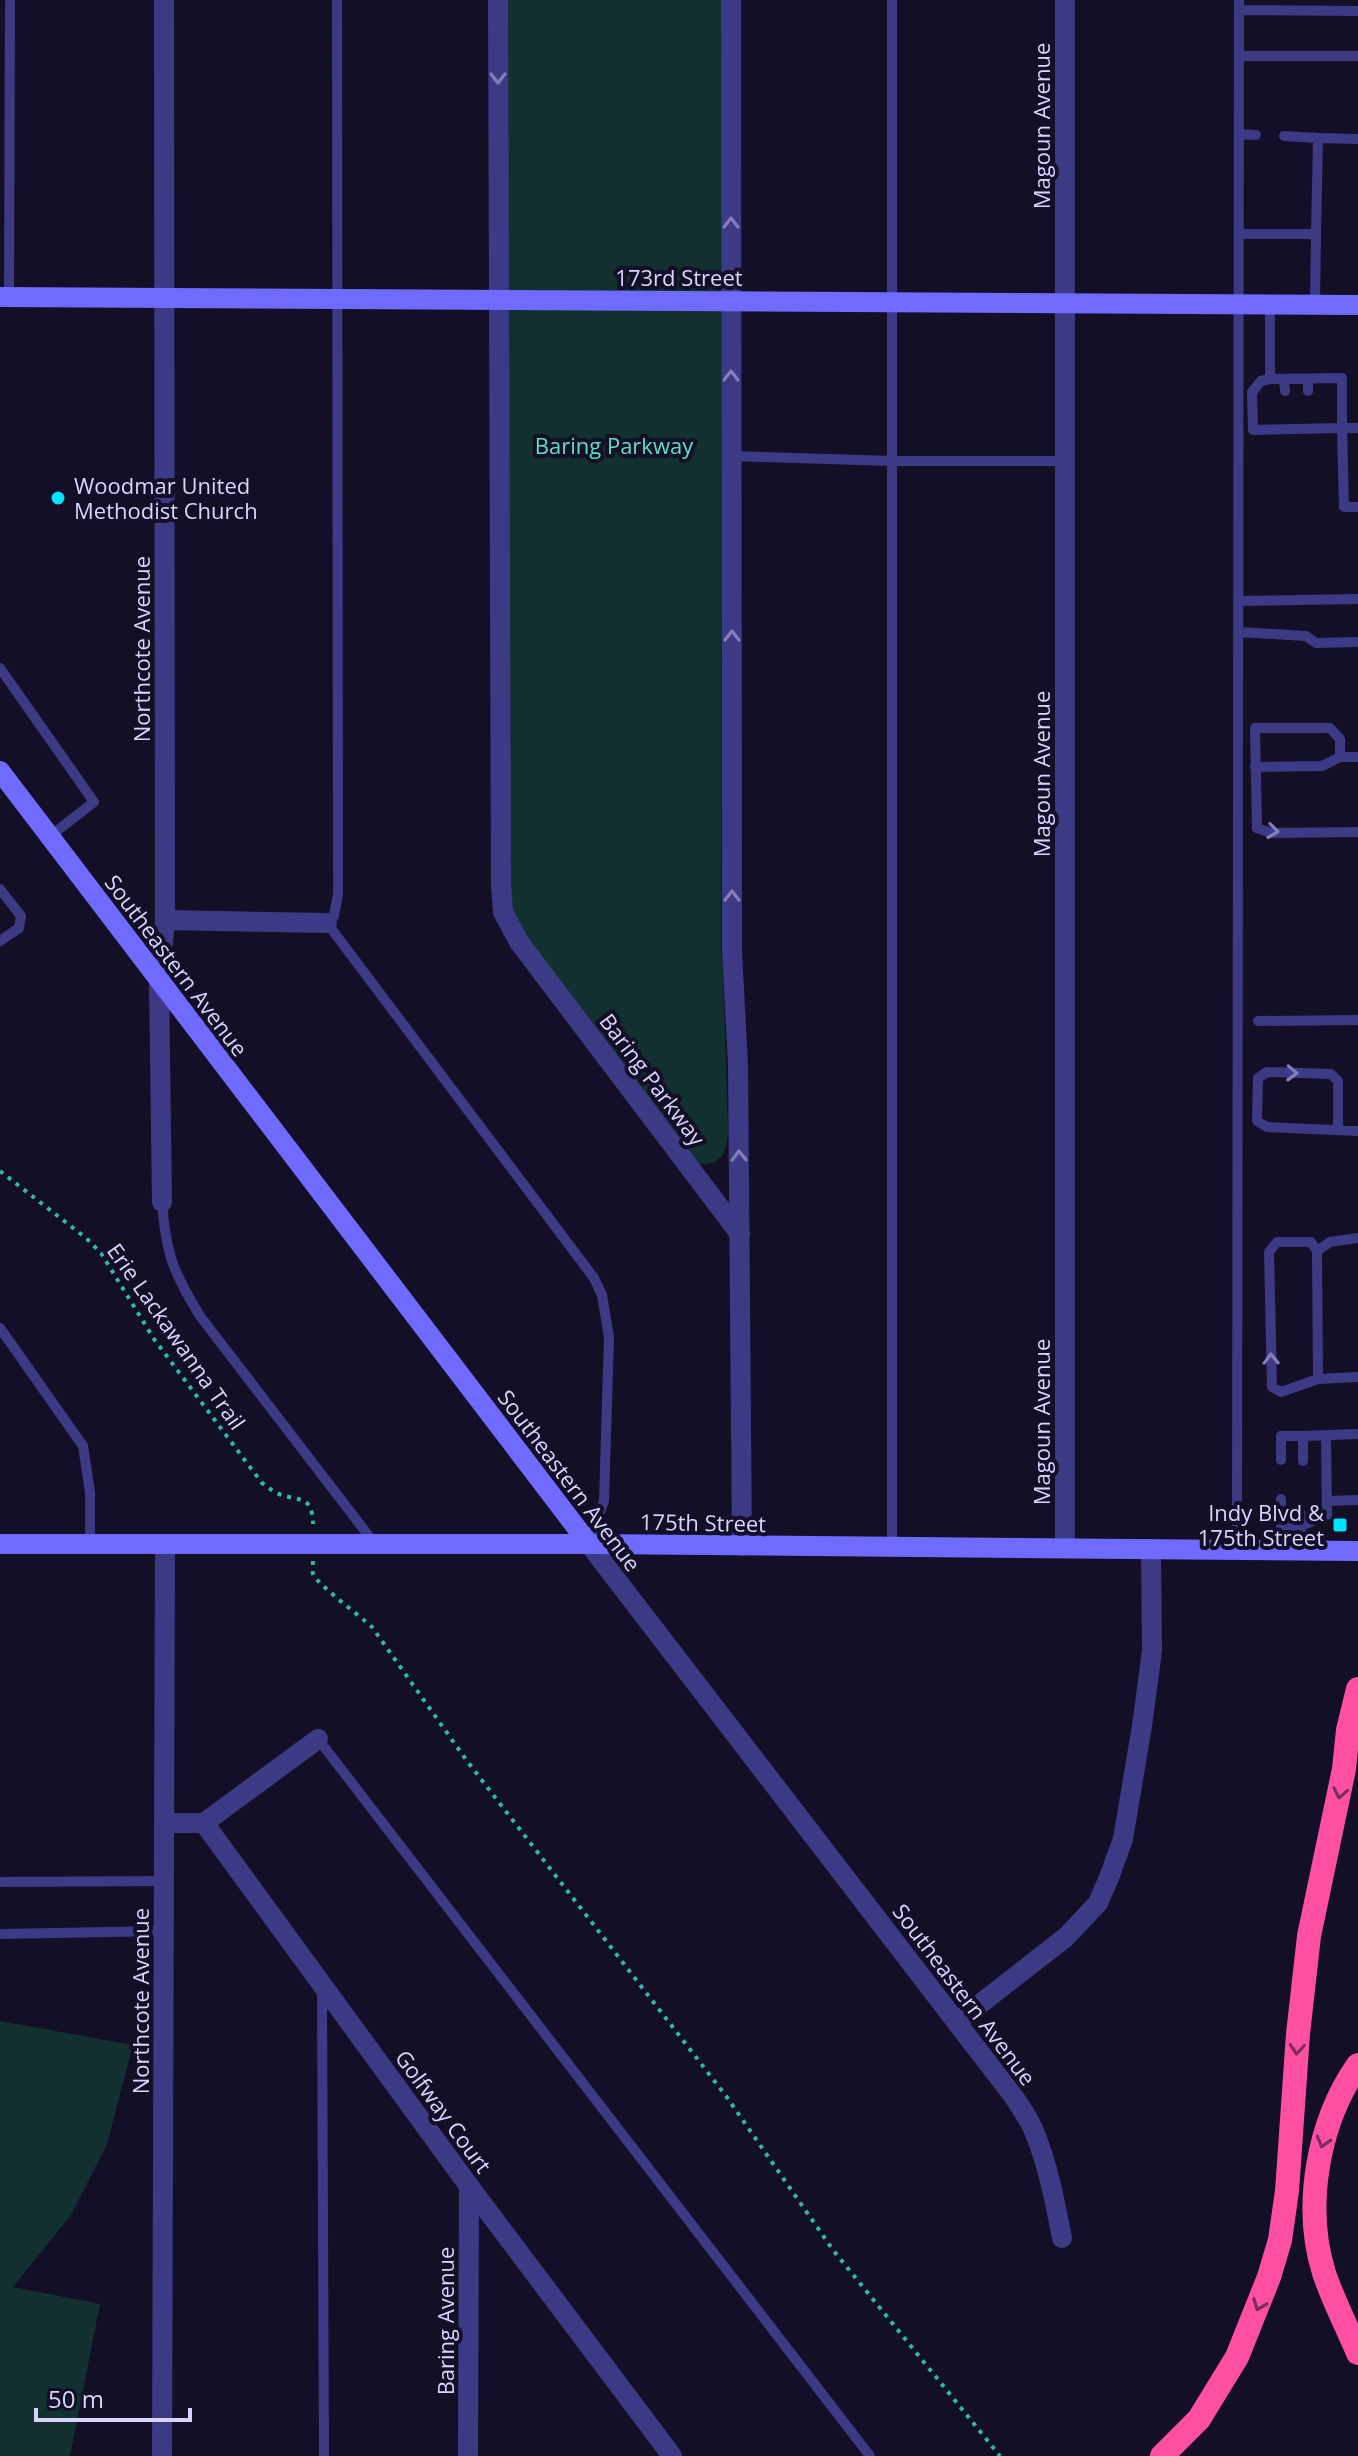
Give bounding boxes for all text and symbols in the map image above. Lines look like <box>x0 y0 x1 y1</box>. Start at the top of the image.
street label: Magoun Avenue <box>1026 43 1056 209</box>
one-way arrow <box>489 72 507 85</box>
one-way arrow <box>722 216 740 229</box>
street label: 173rd Street <box>615 262 743 292</box>
one-way arrow <box>722 369 740 382</box>
park label: Baring Parkway <box>535 430 694 460</box>
place label: Woodmar United Methodist Church <box>74 470 258 525</box>
marker: Woodmar United Methodist Church <box>49 489 67 507</box>
street label: Northcote Avenue <box>126 556 156 742</box>
one-way arrow <box>723 629 741 642</box>
street label: Magoun Avenue <box>1026 691 1056 857</box>
one-way arrow <box>1266 822 1279 839</box>
street label: Southeastern Avenue <box>99 868 255 1062</box>
one-way arrow <box>723 889 741 902</box>
street label: Baring Parkway <box>593 1007 713 1152</box>
one-way arrow <box>1286 1064 1299 1081</box>
one-way arrow <box>730 1149 748 1162</box>
street label: Erie Lackawanna Trail <box>101 1237 253 1435</box>
street label: Magoun Avenue <box>1026 1339 1056 1505</box>
one-way arrow <box>1263 1352 1280 1365</box>
street label: Southeastern Avenue <box>492 1383 648 1577</box>
place label: Indy Blvd & 175th Street <box>1198 1497 1324 1552</box>
street label: 175th Street <box>640 1506 767 1538</box>
marker: Indy Blvd & 175th Street <box>1331 1516 1349 1534</box>
one-way arrow <box>1332 1787 1349 1800</box>
street label: Southeastern Avenue <box>887 1897 1043 2091</box>
street label: Northcote Avenue <box>125 1908 155 2094</box>
street label: Golfway Court <box>389 2043 499 2179</box>
one-way arrow <box>1289 2043 1306 2056</box>
one-way arrow <box>1316 2135 1332 2149</box>
street label: Baring Avenue <box>430 2247 460 2395</box>
one-way arrow <box>1252 2297 1269 2311</box>
scale bar <box>36 2372 190 2422</box>
text: 50 m <box>48 2382 104 2415</box>

